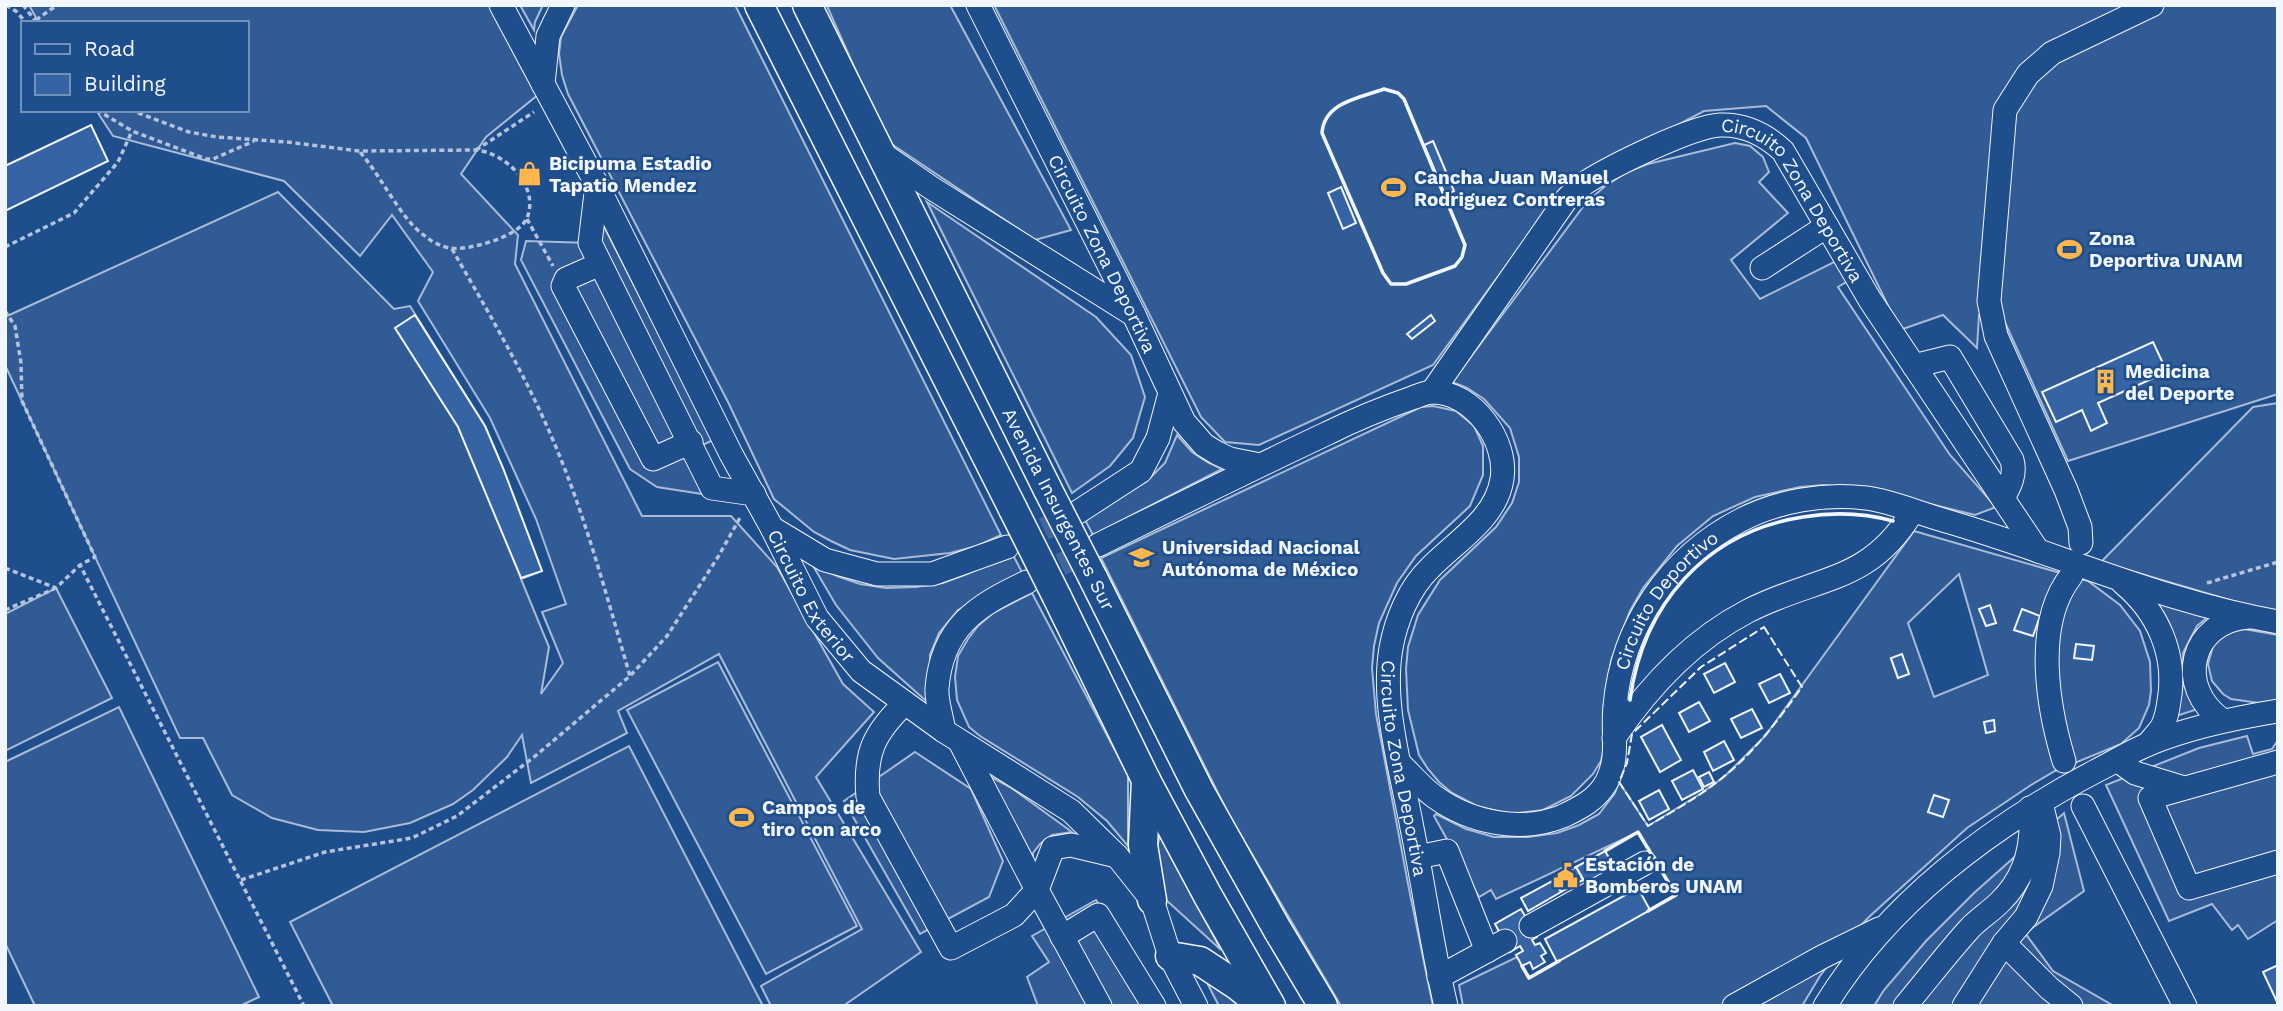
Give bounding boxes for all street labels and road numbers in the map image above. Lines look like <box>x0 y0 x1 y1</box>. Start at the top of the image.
street label: Circuito Zona Deportiva <box>1720 114 1868 287</box>
street label: Circuito Zona Deportiva <box>1043 151 1161 357</box>
street label: Avenida Insurgentes Sur <box>997 404 1120 615</box>
street label: Circuito Exterior <box>763 526 860 668</box>
street label: Circuito Deportivo <box>1610 526 1723 673</box>
street label: Circuito Zona Deportiva <box>1376 659 1432 878</box>

